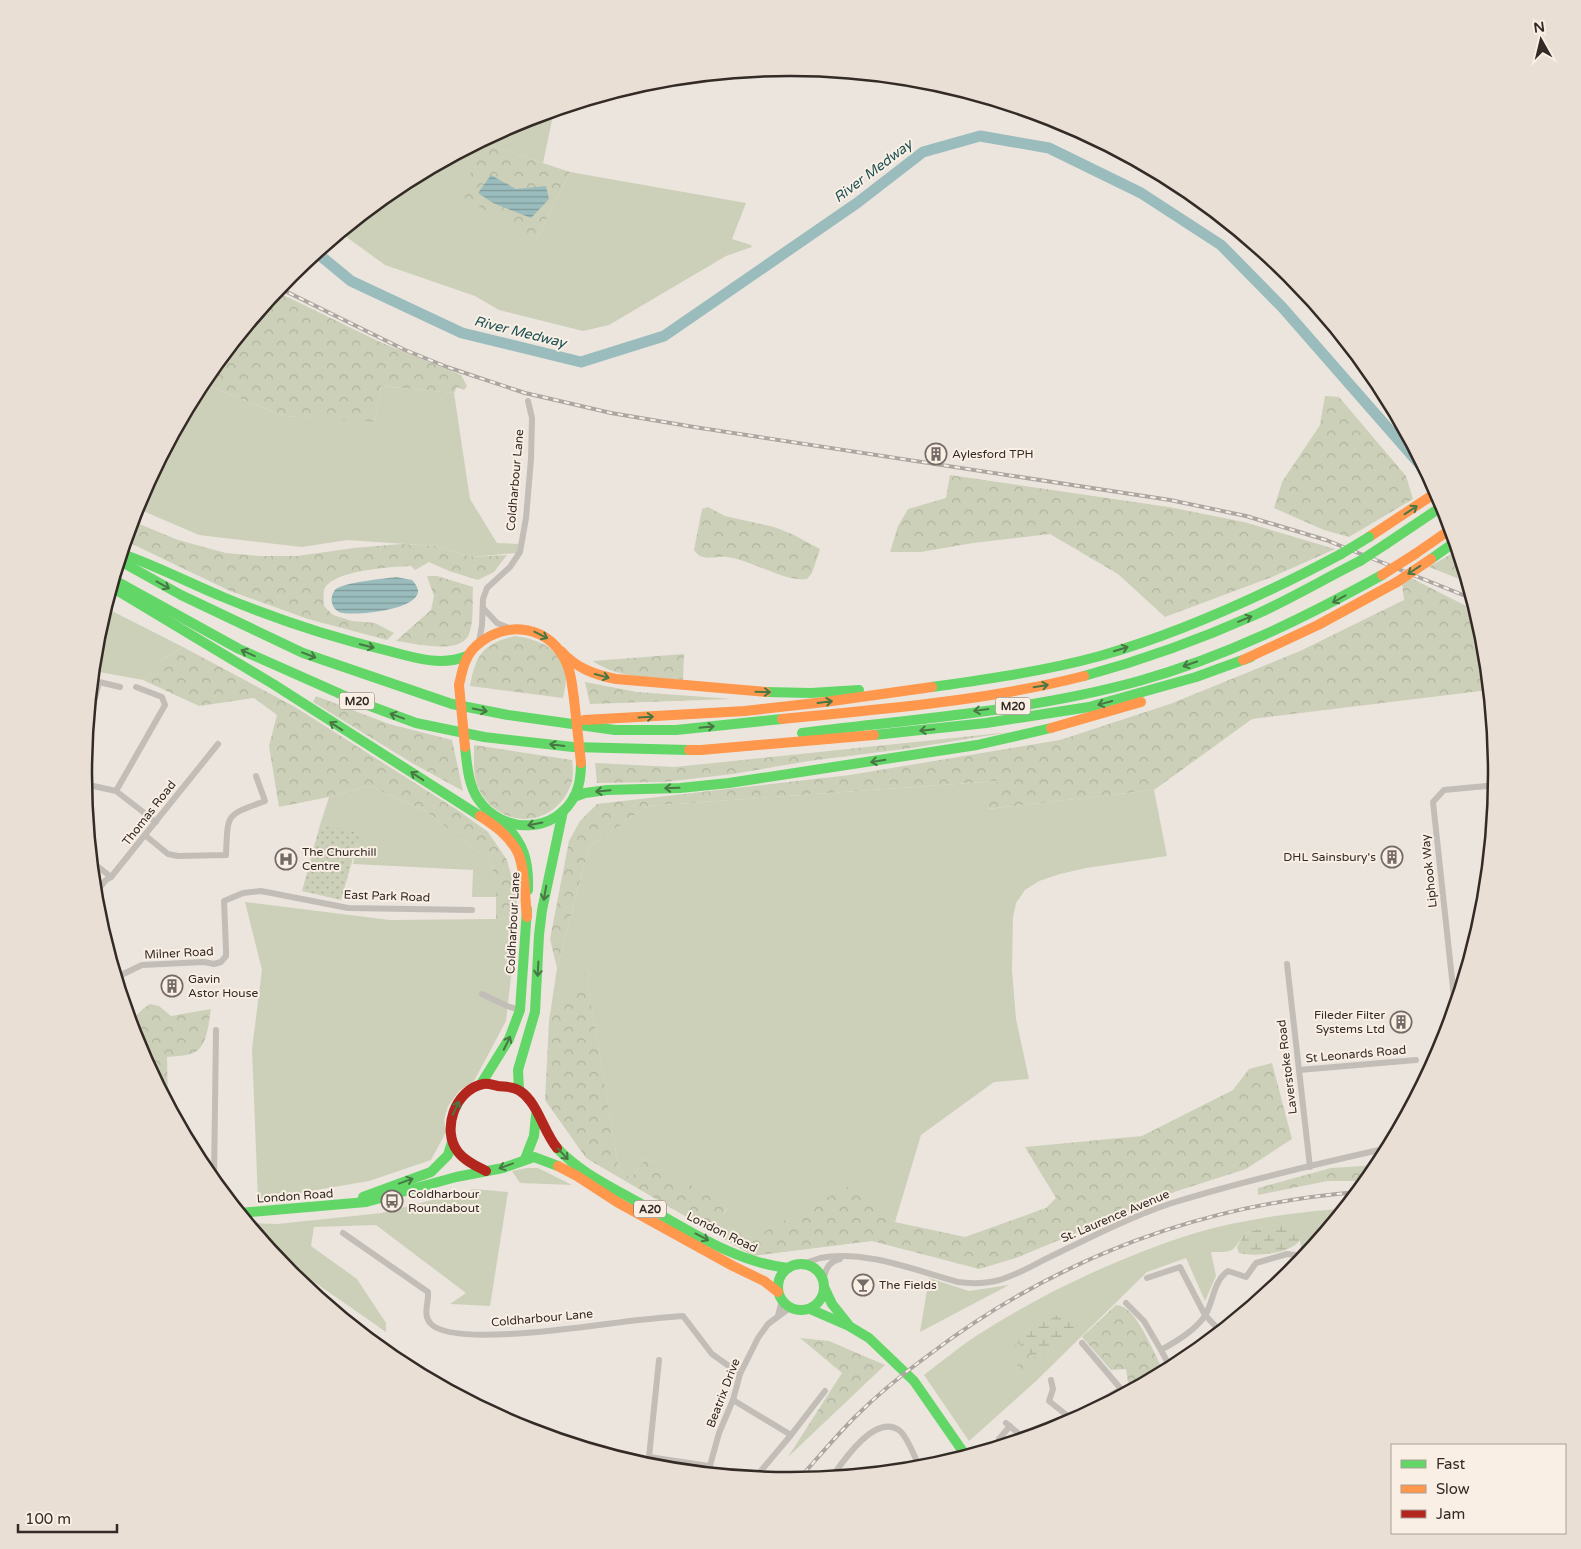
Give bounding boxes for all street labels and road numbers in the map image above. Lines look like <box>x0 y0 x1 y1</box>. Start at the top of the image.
street label: Coldharbour Lane <box>504 428 526 532</box>
road number: M20 <box>340 692 374 709</box>
road number: M20 <box>996 698 1030 714</box>
street label: Thomas Road <box>119 778 179 848</box>
street label: Liphook Way <box>1418 833 1440 908</box>
street label: Coldharbour Lane <box>503 871 523 974</box>
street label: East Park Road <box>343 887 431 905</box>
street label: Milner Road <box>144 944 214 962</box>
street label: Laverstoke Road <box>1274 1019 1300 1115</box>
street label: St Leonards Road <box>1305 1043 1407 1065</box>
street label: London Road <box>256 1186 334 1206</box>
street label: St. Laurence Avenue <box>1059 1187 1172 1245</box>
road number: A20 <box>634 1200 666 1218</box>
street label: London Road <box>684 1209 760 1255</box>
street label: Coldharbour Lane <box>490 1307 594 1329</box>
street label: Beatrix Drive <box>703 1356 743 1430</box>

